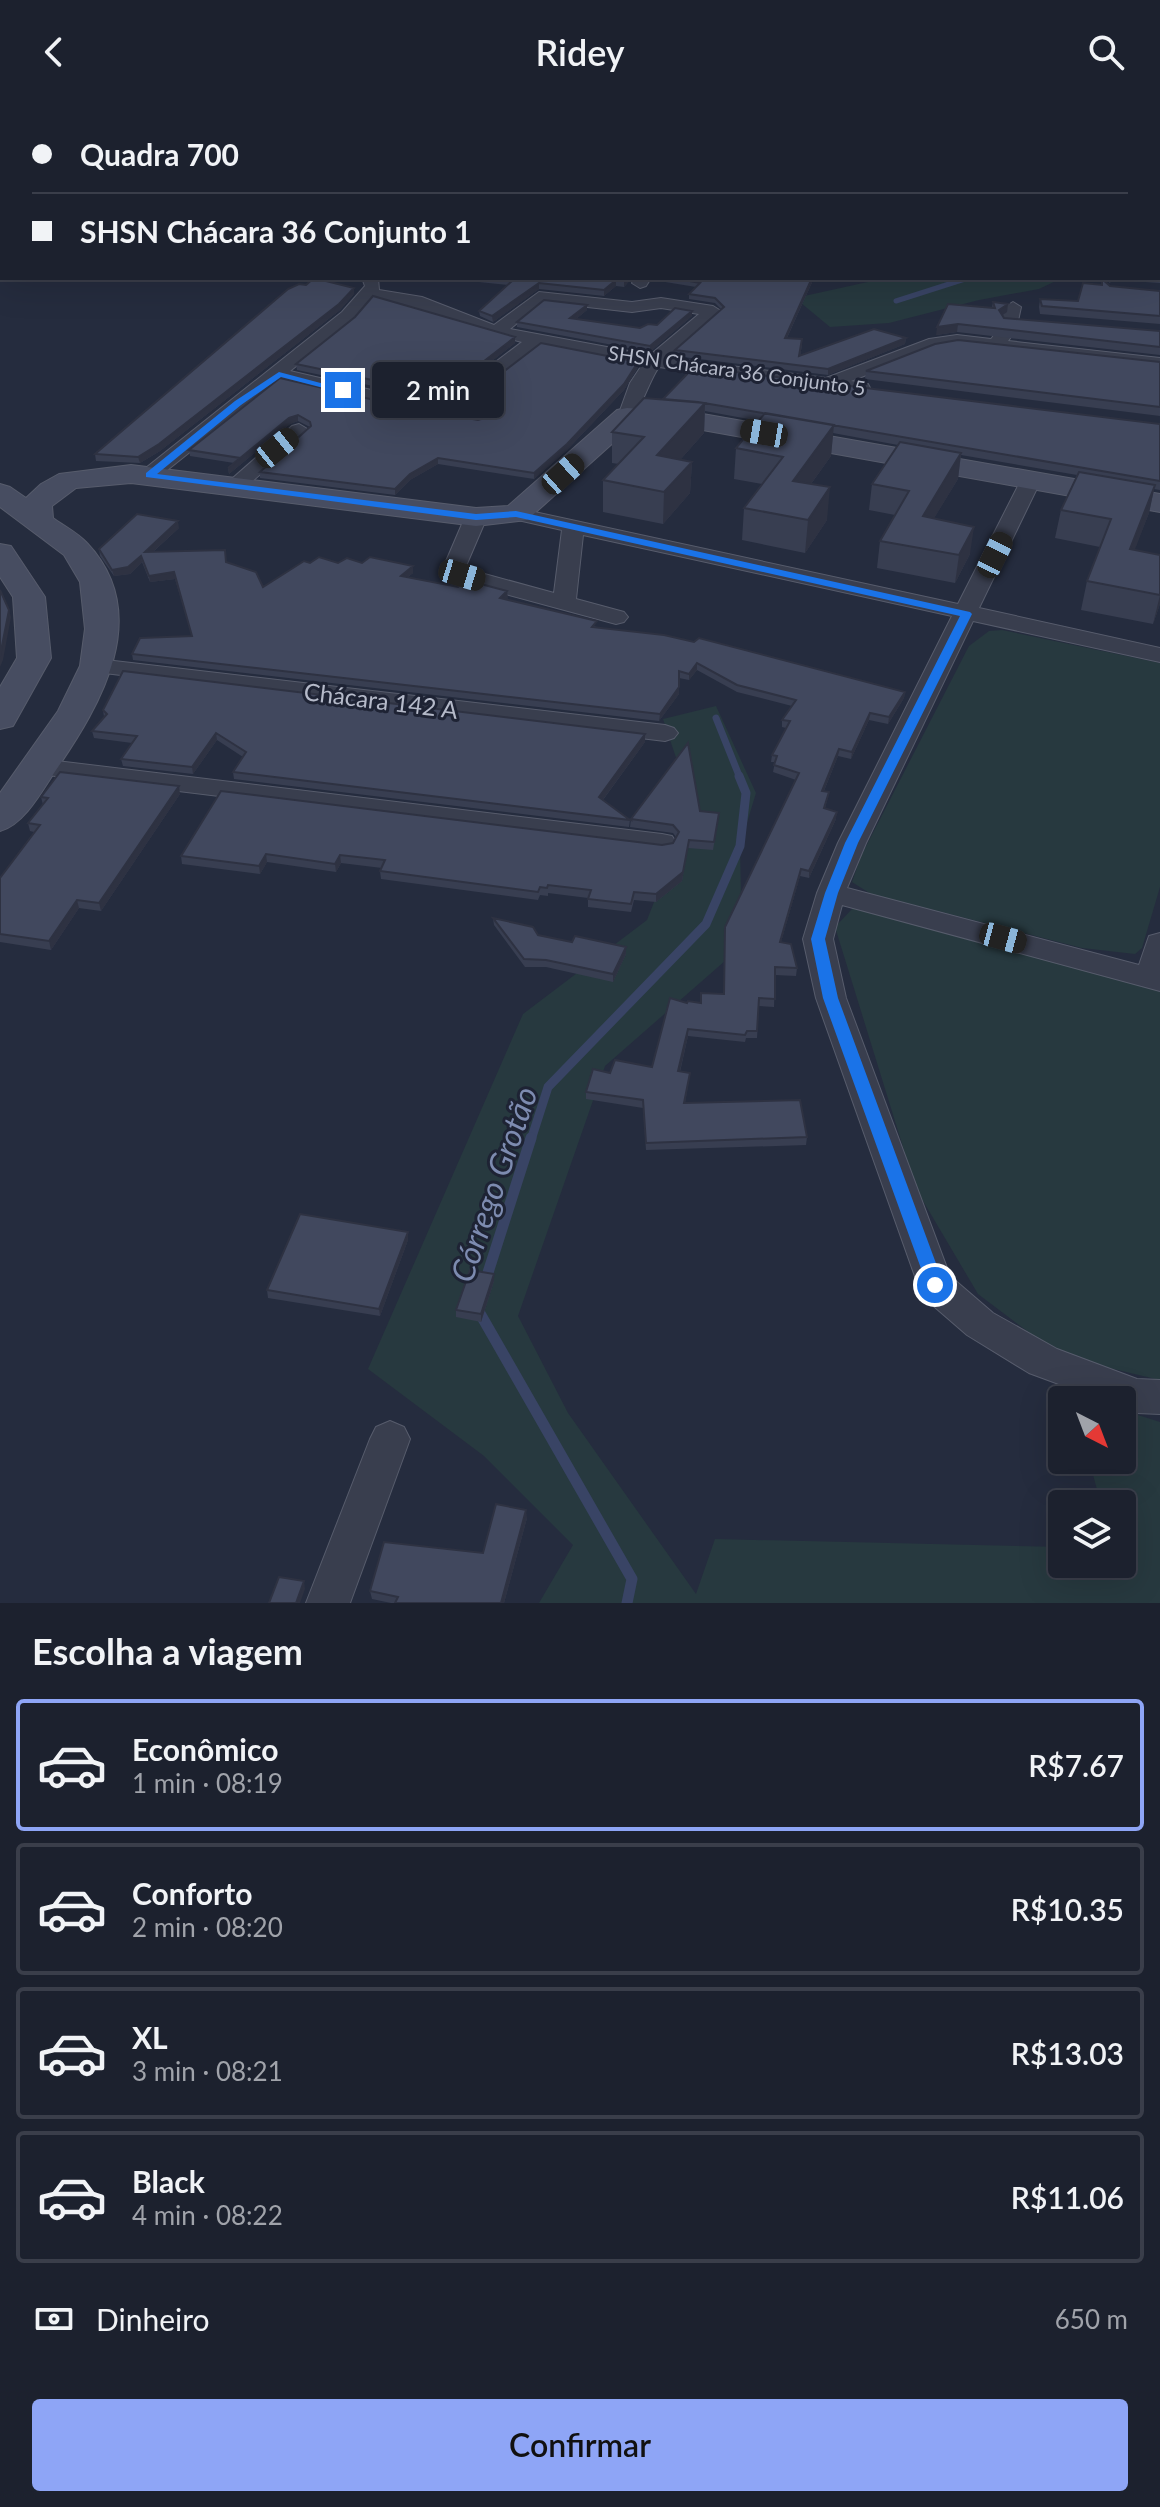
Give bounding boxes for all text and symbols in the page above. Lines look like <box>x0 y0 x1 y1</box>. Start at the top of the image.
icon: back <box>32 30 76 74</box>
text: Ridey <box>535 30 625 74</box>
icon: search <box>1084 30 1128 74</box>
text: Quadra 700 <box>80 136 239 172</box>
text: SHSN Chácara 36 Conjunto 1 <box>80 213 472 249</box>
street label: SHSN Chácara 36 Conjunto 5 <box>607 340 867 400</box>
callout: 2 min <box>371 362 503 418</box>
route end <box>325 372 361 408</box>
text: 2 min <box>406 374 470 406</box>
car <box>738 417 790 449</box>
car <box>251 424 303 472</box>
car <box>537 449 589 499</box>
car <box>974 528 1016 582</box>
car <box>436 557 488 593</box>
street label: Chácara 142 A <box>302 676 460 724</box>
car <box>977 920 1029 956</box>
water label: Córrego Grotão <box>441 1081 545 1287</box>
route start <box>917 1267 953 1303</box>
north arrow <box>1048 1386 1136 1474</box>
map controls <box>1048 1386 1136 1578</box>
button: layers <box>1048 1490 1136 1578</box>
text: Escolha a viagem <box>32 1629 303 1673</box>
icon: car <box>36 1729 108 1801</box>
text: Econômico <box>132 1731 278 1767</box>
text: R$7.67 <box>1028 1747 1124 1783</box>
text: 1 min · 08:19 <box>132 1767 283 1799</box>
icon: car <box>36 1873 108 1945</box>
text: Conforto <box>132 1875 252 1911</box>
text: R$10.35 <box>1011 1891 1124 1927</box>
text: 2 min · 08:20 <box>132 1911 283 1943</box>
icon: car <box>36 2017 108 2089</box>
text: XL <box>132 2019 168 2055</box>
text: R$13.03 <box>1011 2035 1124 2071</box>
text: 3 min · 08:21 <box>132 2055 283 2087</box>
icon: car <box>36 2161 108 2233</box>
text: Black <box>132 2163 205 2199</box>
text: R$11.06 <box>1011 2179 1124 2215</box>
text: 4 min · 08:22 <box>132 2199 283 2231</box>
icon: cash <box>32 2297 76 2341</box>
text: Dinheiro <box>96 2301 210 2337</box>
text: 650 m <box>1055 2303 1128 2335</box>
button: Confirmar <box>32 2399 1128 2491</box>

